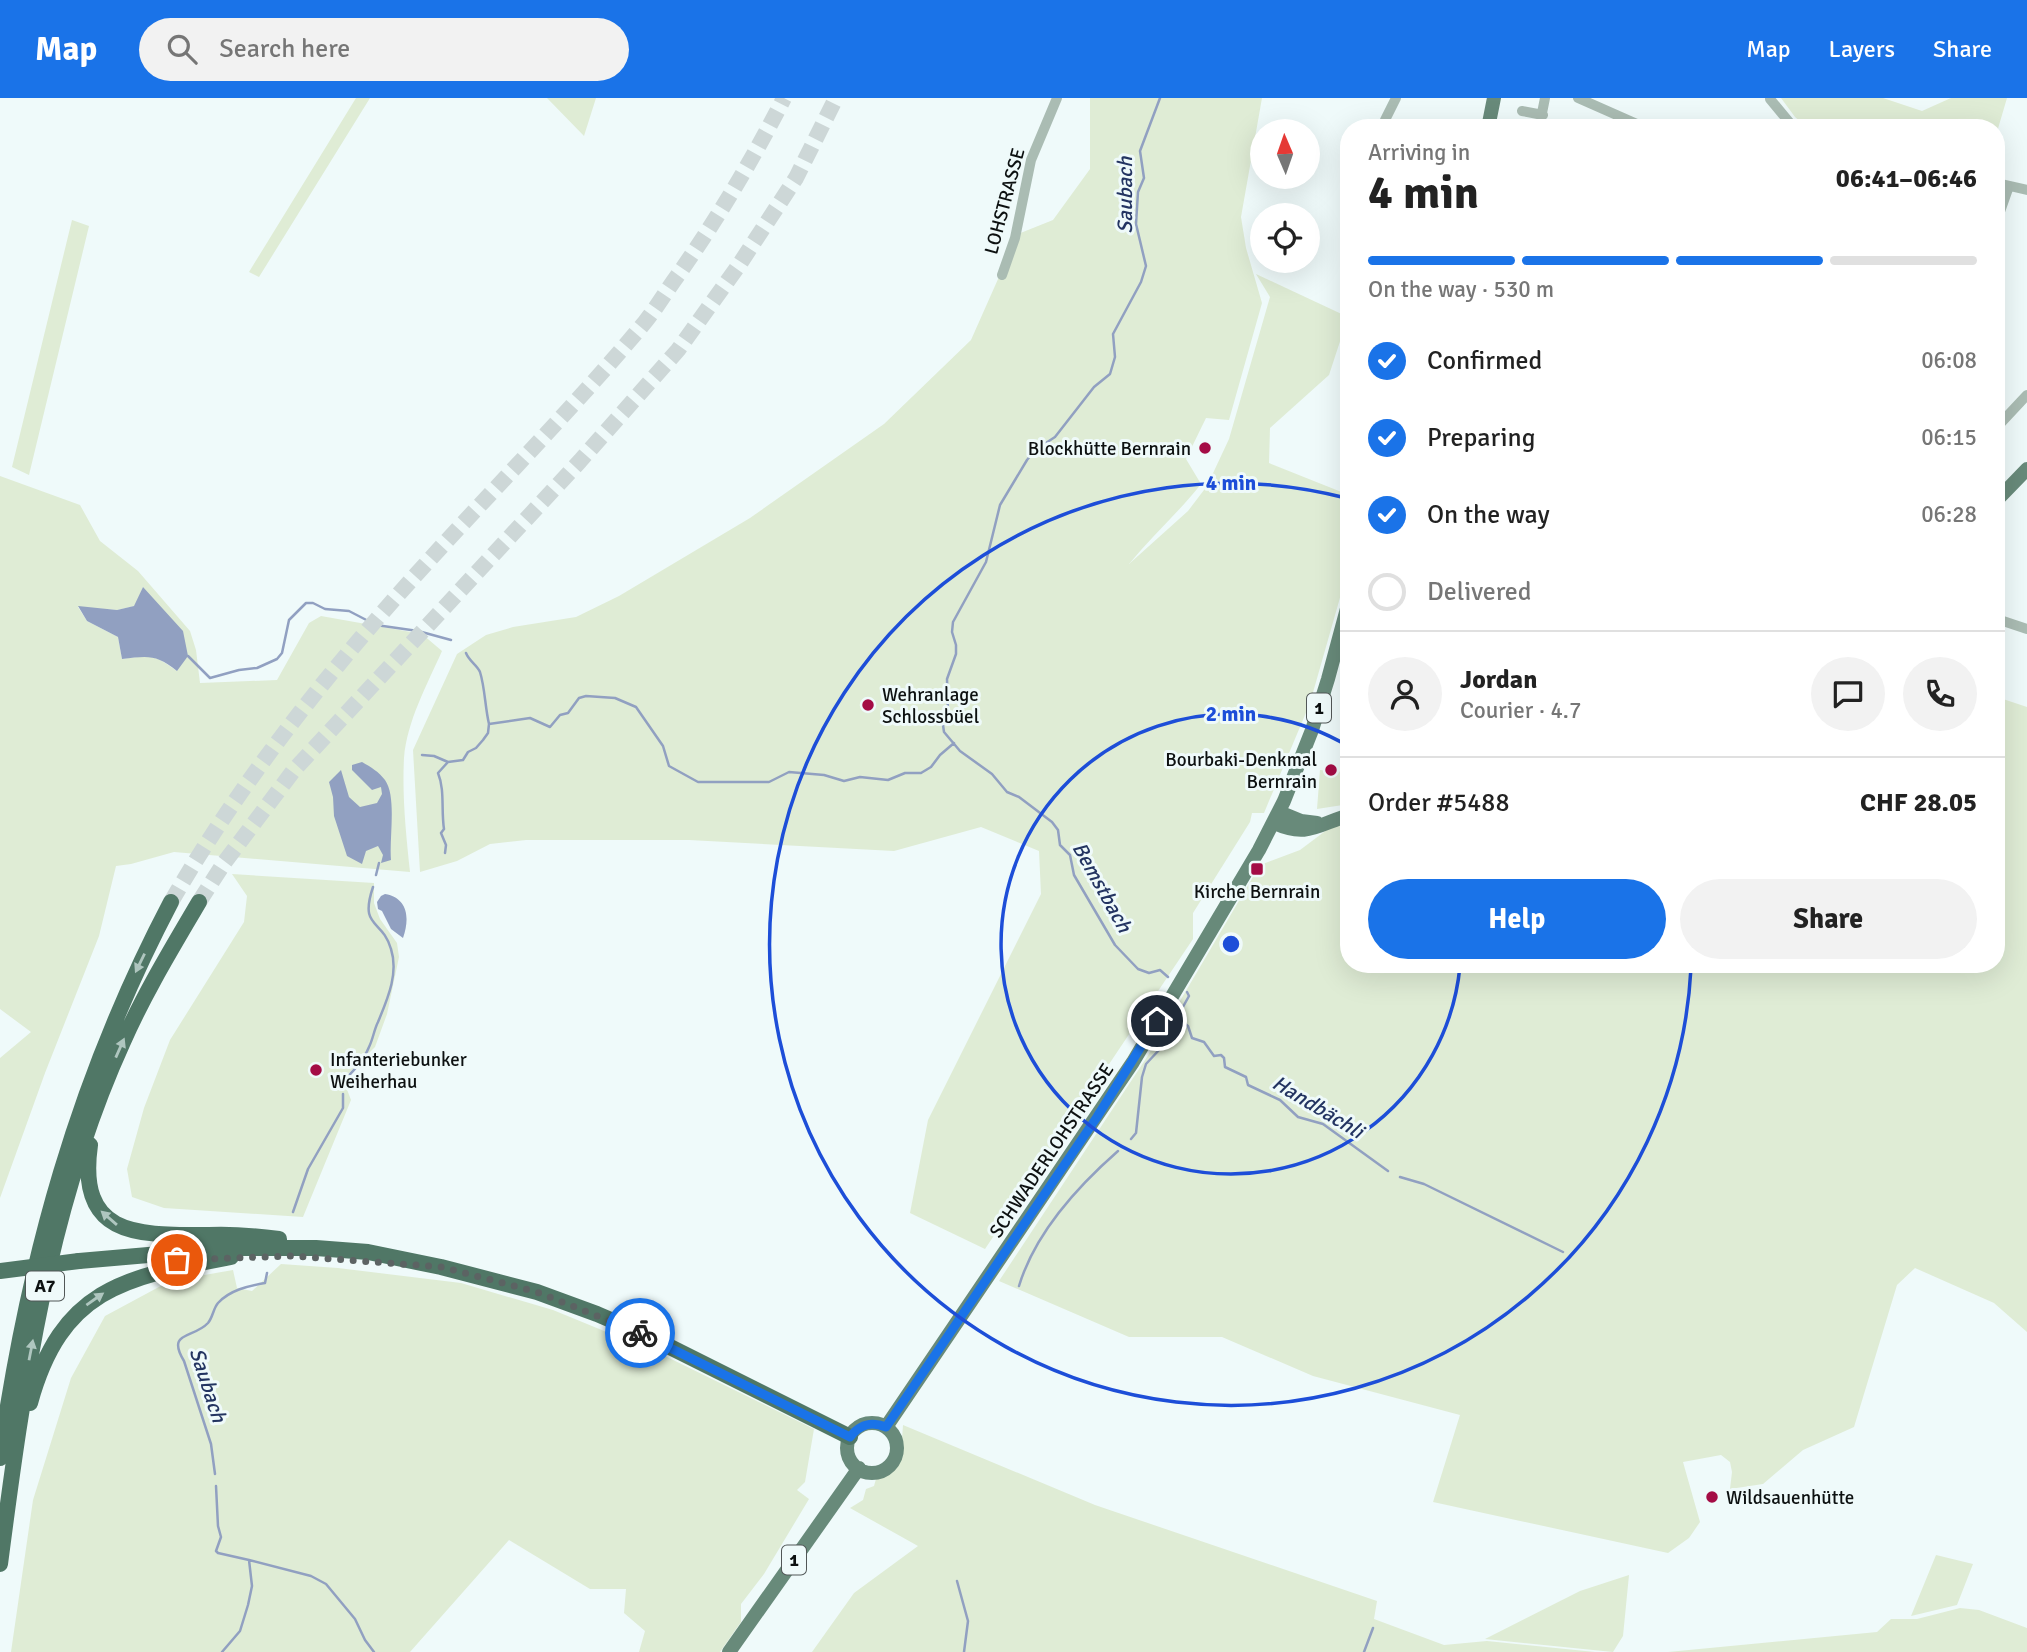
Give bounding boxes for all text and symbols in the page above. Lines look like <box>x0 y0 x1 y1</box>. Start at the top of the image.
search box <box>139 18 629 81</box>
text: Map <box>35 29 97 70</box>
icon: search <box>163 30 201 68</box>
text: Search here <box>219 33 350 65</box>
text: Map <box>1746 34 1791 64</box>
text: Layers <box>1829 34 1895 64</box>
text: Share <box>1933 34 1992 64</box>
north arrow <box>1250 119 1320 189</box>
map controls <box>1250 119 1320 273</box>
text: Arriving in <box>1368 138 1470 167</box>
street label: LOHSTRASSE <box>979 146 1031 257</box>
water label: Saubach <box>1112 156 1138 233</box>
text: 06:41–06:46 <box>1836 163 1977 195</box>
text: 4 min <box>1368 165 1479 221</box>
button: locate <box>1250 203 1320 273</box>
text: On the way · 530 m <box>1368 275 1554 304</box>
icon: check <box>1368 342 1406 380</box>
text: Confirmed <box>1427 345 1542 377</box>
text: 06:08 <box>1921 346 1977 375</box>
icon: check <box>1368 419 1406 457</box>
text: Preparing <box>1427 422 1535 454</box>
text: 06:15 <box>1921 423 1977 452</box>
place label: Blockhütte Bernrain <box>1028 437 1191 461</box>
marker: Blockhütte Bernrain <box>1197 440 1213 456</box>
text: 4 min <box>1206 470 1256 496</box>
icon: check <box>1368 496 1406 534</box>
text: On the way <box>1427 499 1550 531</box>
text: 06:28 <box>1921 500 1977 529</box>
text: Delivered <box>1427 576 1532 608</box>
button: person <box>1368 657 1442 731</box>
button: chat <box>1811 657 1885 731</box>
button: phone <box>1903 657 1977 731</box>
text: Jordan <box>1460 664 1537 696</box>
place label: Wehranlage Schlossbüel <box>882 683 979 729</box>
road number: 1 <box>1307 694 1331 722</box>
text: Courier · 4.7 <box>1460 696 1581 725</box>
marker: Wehranlage Schlossbüel <box>860 697 876 713</box>
text: 2 min <box>1206 701 1256 727</box>
place label: Bourbaki-Denkmal Bernrain <box>1165 748 1317 794</box>
marker: Bourbaki-Denkmal Bernrain <box>1323 762 1339 778</box>
text: Order #5488 <box>1368 787 1509 819</box>
text: CHF 28.05 <box>1860 787 1977 819</box>
water label: Bemstbach <box>1067 837 1138 937</box>
marker: Kirche Bernrain <box>1249 861 1265 877</box>
button: Help <box>1368 879 1666 959</box>
button: Share <box>1680 879 1977 959</box>
place label: Kirche Bernrain <box>1194 880 1320 904</box>
centre of rings <box>1219 932 1243 956</box>
one-way arrow <box>135 953 146 973</box>
pin <box>1127 991 1187 1051</box>
icon: home <box>1138 1002 1176 1040</box>
one-way arrow <box>115 1037 126 1058</box>
place label: Infanteriebunker Weiherhau <box>330 1048 467 1094</box>
street label: SCHWADERLOHSTRASSE <box>984 1059 1119 1242</box>
marker: Infanteriebunker Weiherhau <box>308 1062 324 1078</box>
water label: Handbächli <box>1268 1070 1370 1146</box>
one-way arrow <box>101 1211 118 1226</box>
pin <box>147 1230 207 1290</box>
icon: bag <box>158 1241 196 1279</box>
road number: A7 <box>26 1272 64 1301</box>
one-way arrow <box>86 1292 104 1306</box>
courier <box>605 1298 675 1368</box>
icon: bike <box>621 1314 659 1352</box>
one-way arrow <box>26 1339 37 1361</box>
water label: Saubach <box>184 1344 232 1426</box>
place label: Wildsauenhütte <box>1726 1486 1854 1510</box>
marker: Wildsauenhütte <box>1704 1489 1720 1505</box>
road number: 1 <box>782 1546 806 1574</box>

